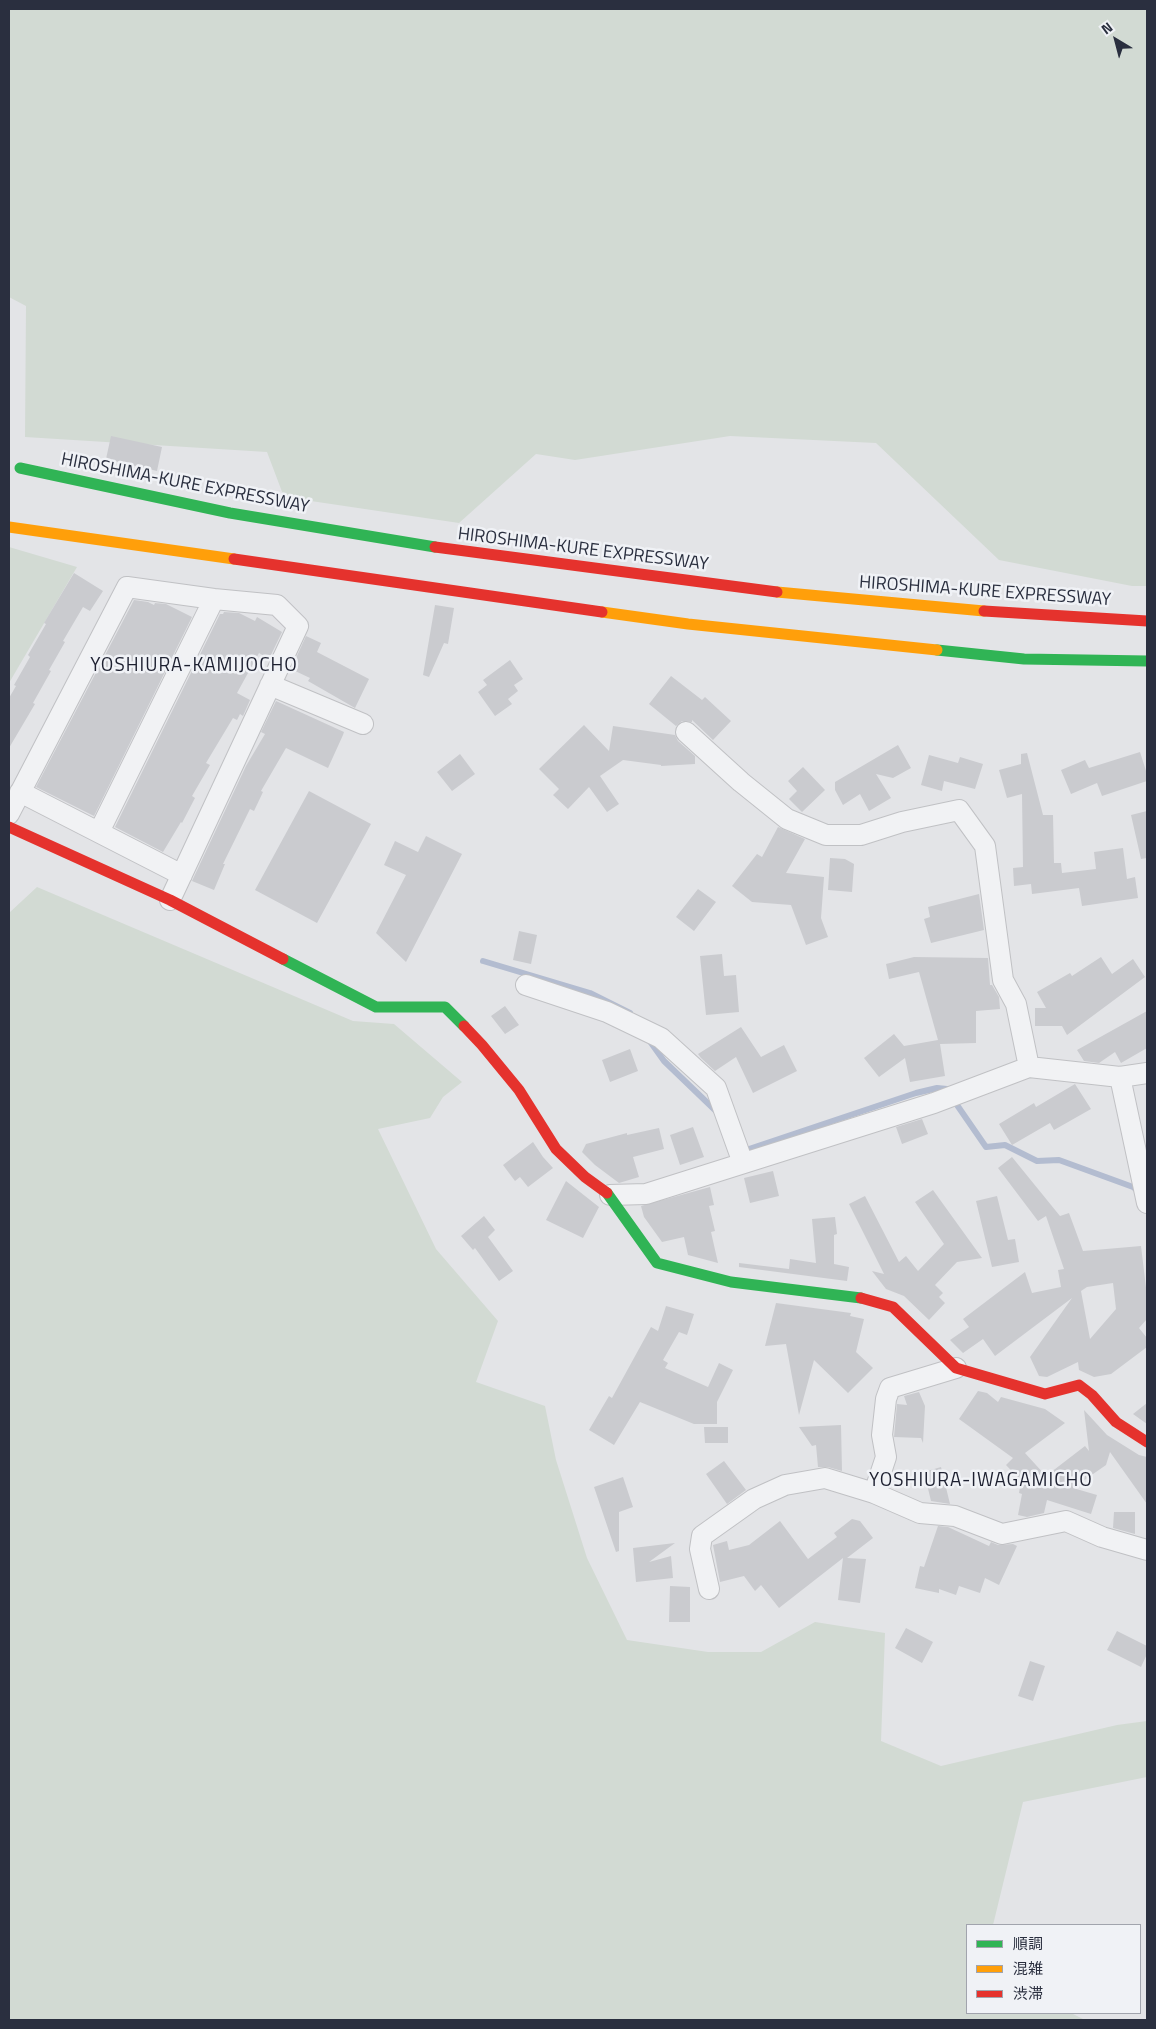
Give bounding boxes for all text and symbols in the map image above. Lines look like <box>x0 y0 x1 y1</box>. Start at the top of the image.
north arrow <box>1091 15 1141 65</box>
text: N <box>1096 16 1117 39</box>
street label: HIROSHIMA-KURE EXPRESSWAY <box>59 449 311 519</box>
street label: HIROSHIMA-KURE EXPRESSWAY <box>456 524 710 576</box>
street label: HIROSHIMA-KURE EXPRESSWAY <box>858 572 1112 612</box>
district label: YOSHIURA-KAMIJOCHO <box>88 655 300 677</box>
district label: YOSHIURA-IWAGAMICHO <box>867 1470 1095 1492</box>
legend <box>966 1924 1141 2014</box>
text: 順調 <box>1013 1932 1043 1955</box>
text: 混雑 <box>1013 1957 1043 1980</box>
text: 渋滞 <box>1013 1982 1043 2005</box>

